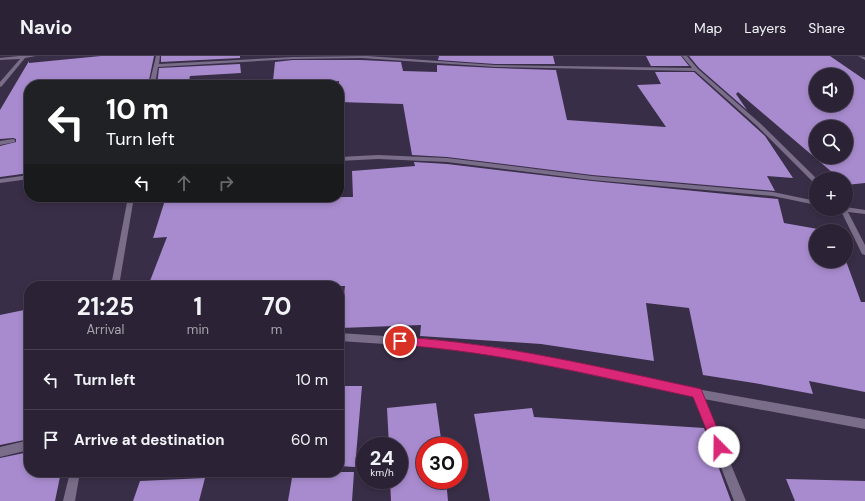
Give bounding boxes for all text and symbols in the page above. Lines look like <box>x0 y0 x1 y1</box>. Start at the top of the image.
text: Navio <box>20 15 72 40</box>
text: Map <box>694 19 722 37</box>
text: Layers <box>744 19 786 37</box>
text: Share <box>808 19 845 37</box>
map controls <box>809 68 853 268</box>
button: sound <box>809 68 853 112</box>
text: 10 m <box>106 91 169 128</box>
icon: left <box>40 96 92 148</box>
button: search <box>809 120 853 164</box>
text: Turn left <box>106 127 175 151</box>
icon: left <box>131 172 153 194</box>
icon: ahead <box>173 172 195 194</box>
icon: right <box>215 172 237 194</box>
button: + <box>809 172 853 216</box>
button: − <box>809 224 853 268</box>
text: 21:25 <box>77 291 134 322</box>
text: 1 <box>194 291 202 322</box>
text: 70 <box>262 291 291 322</box>
text: Arrival <box>86 321 124 338</box>
text: min <box>187 321 209 338</box>
text: m <box>271 321 282 338</box>
pin <box>383 324 417 358</box>
icon: arrive <box>389 330 411 352</box>
icon: left <box>40 369 62 391</box>
text: Turn left <box>74 370 135 390</box>
text: 10 m <box>296 370 328 390</box>
position arrow <box>698 426 740 468</box>
icon: arrive <box>40 429 62 451</box>
text: Arrive at destination <box>74 430 225 450</box>
text: 60 m <box>291 430 328 450</box>
speed limit sign: 30 <box>416 437 468 489</box>
text: 24 <box>370 445 394 471</box>
text: km/h <box>370 466 394 479</box>

